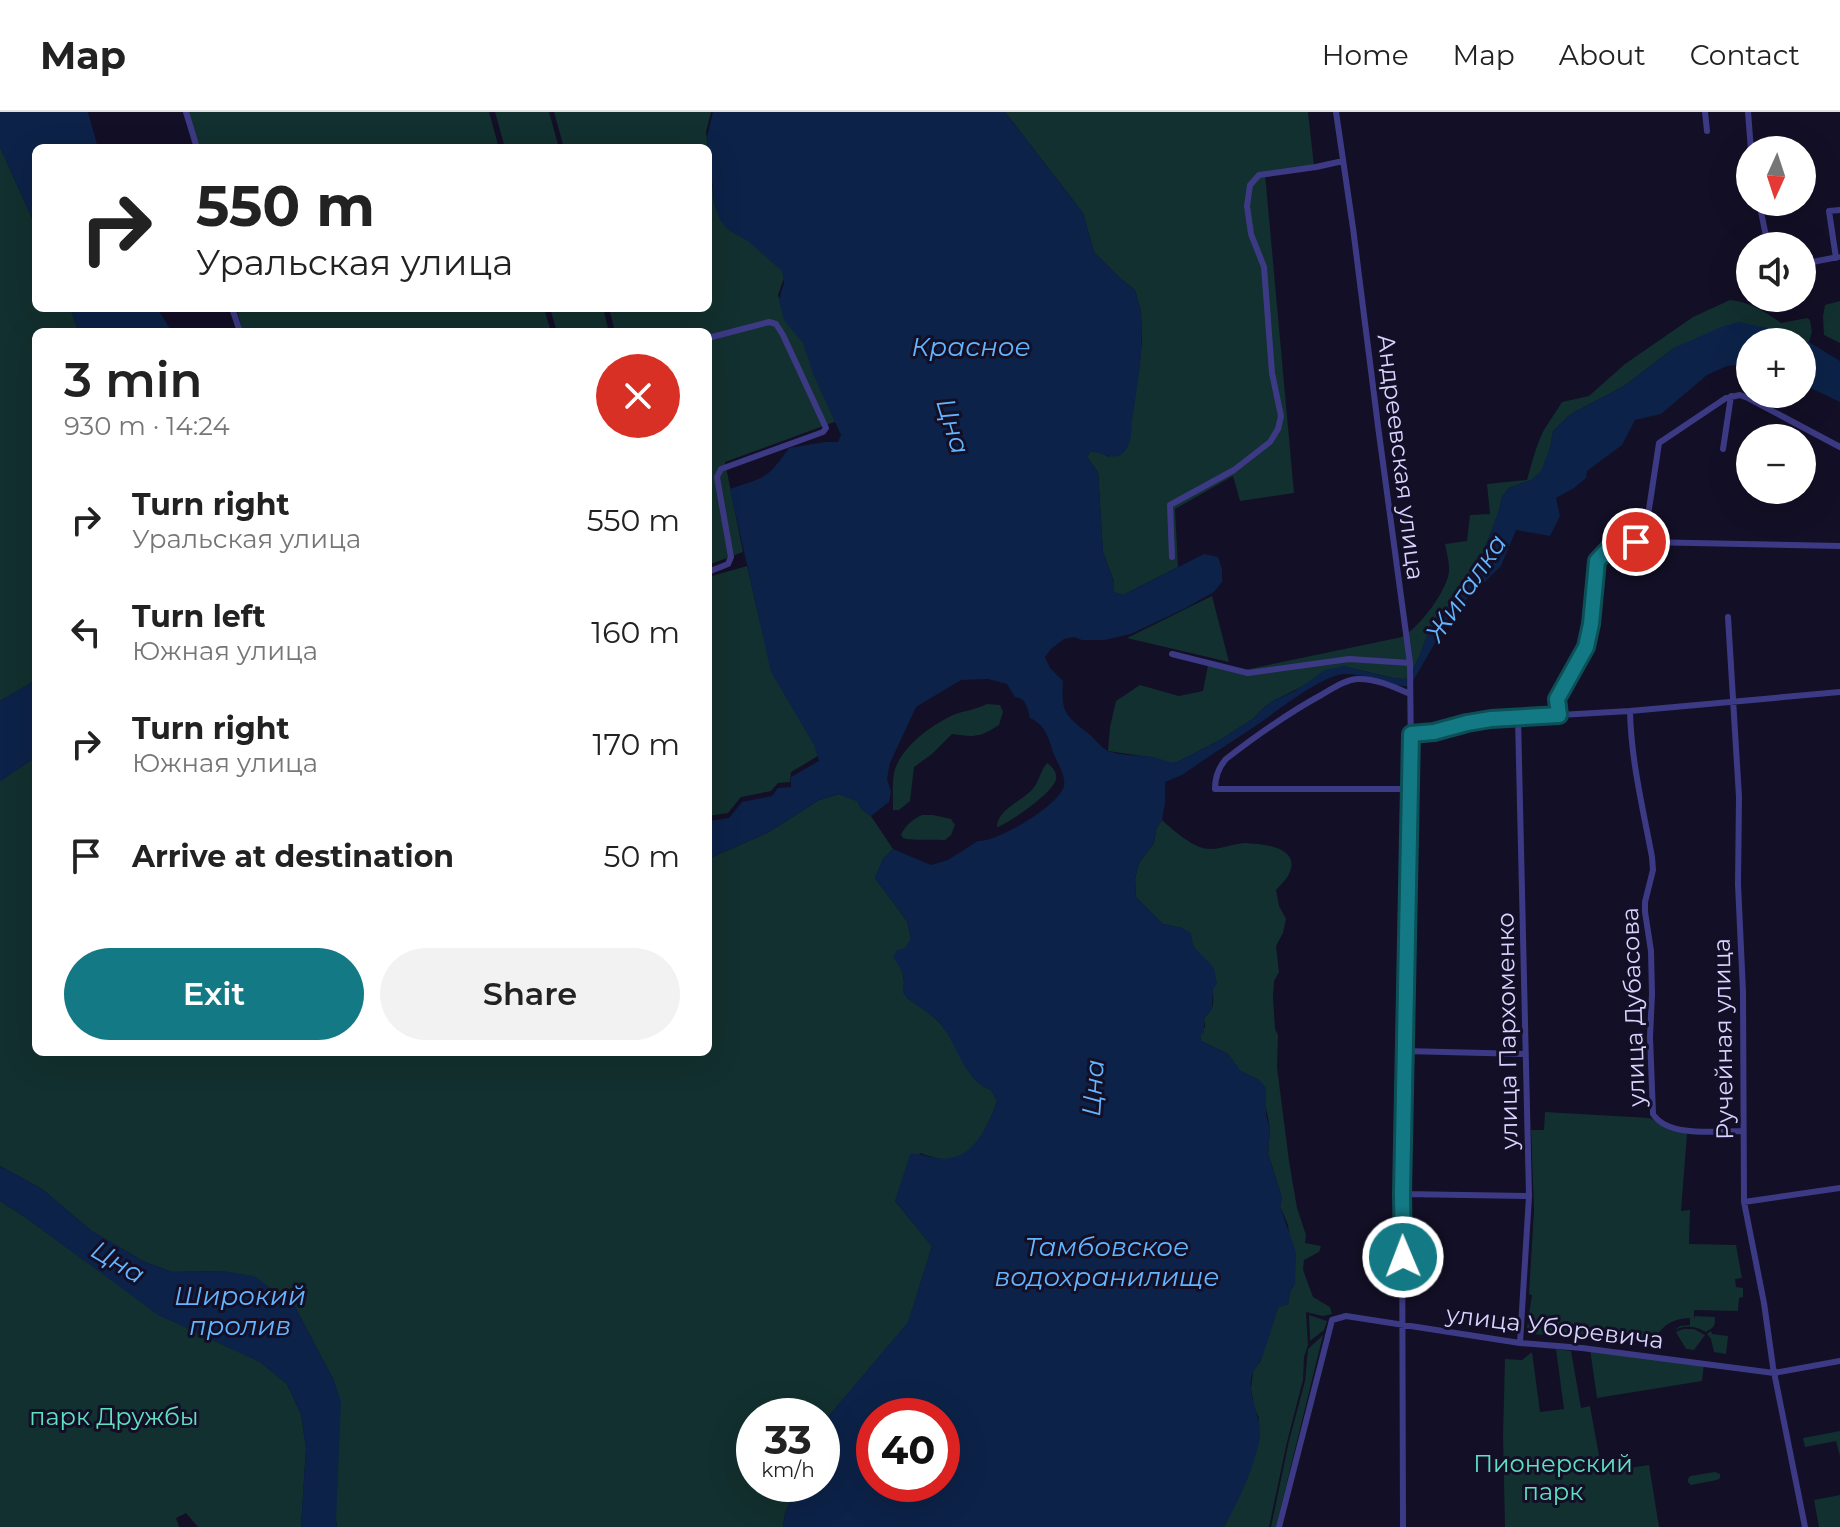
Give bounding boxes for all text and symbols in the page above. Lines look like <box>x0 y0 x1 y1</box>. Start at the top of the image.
text: Map <box>40 32 126 79</box>
text: Home <box>1322 38 1409 72</box>
text: Map <box>1453 38 1515 72</box>
text: About <box>1559 38 1646 72</box>
text: Contact <box>1690 38 1800 72</box>
north arrow <box>1736 136 1816 216</box>
map controls <box>1736 136 1816 504</box>
text: 550 m <box>196 172 375 240</box>
icon: right <box>64 176 168 280</box>
button: sound <box>1736 232 1816 312</box>
text: Уральская улица <box>196 240 513 284</box>
button: + <box>1736 328 1816 408</box>
water label: Красное <box>911 331 1031 363</box>
street label: Андреевская улица <box>1372 332 1430 582</box>
text: 3 min <box>64 351 202 409</box>
button: close <box>596 354 680 438</box>
water label: Цна <box>929 394 977 458</box>
text: 930 m · 14:24 <box>64 410 230 442</box>
button: − <box>1736 424 1816 504</box>
text: Turn right <box>132 486 289 523</box>
icon: right <box>64 498 108 542</box>
text: 550 m <box>587 502 680 539</box>
pin <box>1602 508 1670 576</box>
icon: arrive <box>1614 520 1658 564</box>
text: Уральская улица <box>132 523 361 555</box>
water label: Жигалка <box>1418 528 1514 649</box>
text: Turn left <box>132 598 265 635</box>
icon: left <box>64 610 108 654</box>
text: 160 m <box>591 614 680 651</box>
text: Южная улица <box>132 635 318 667</box>
text: Turn right <box>132 710 289 747</box>
icon: right <box>64 722 108 766</box>
text: 170 m <box>593 726 680 763</box>
text: Южная улица <box>132 747 318 779</box>
icon: arrive <box>64 834 108 878</box>
text: Arrive at destination <box>132 838 454 875</box>
text: 50 m <box>603 838 680 875</box>
street label: улица Дубасова <box>1615 907 1651 1108</box>
street label: улица Пархоменко <box>1490 912 1524 1151</box>
street label: Ручейная улица <box>1707 938 1739 1140</box>
button: Exit <box>64 948 364 1040</box>
button: Share <box>380 948 680 1040</box>
water label: Цна <box>1075 1058 1111 1118</box>
position arrow <box>1361 1215 1445 1299</box>
water label: Тамбовское водохранилище <box>994 1231 1220 1293</box>
water label: Цна <box>85 1234 151 1290</box>
water label: Широкий пролив <box>174 1280 306 1342</box>
street label: улица Уборевича <box>1444 1299 1665 1355</box>
speed limit sign: 40 <box>856 1398 960 1502</box>
park label: парк Дружбы <box>29 1402 199 1431</box>
text: 33 <box>764 1415 812 1464</box>
park label: Пионерский парк <box>1473 1449 1633 1506</box>
text: km/h <box>761 1458 815 1482</box>

